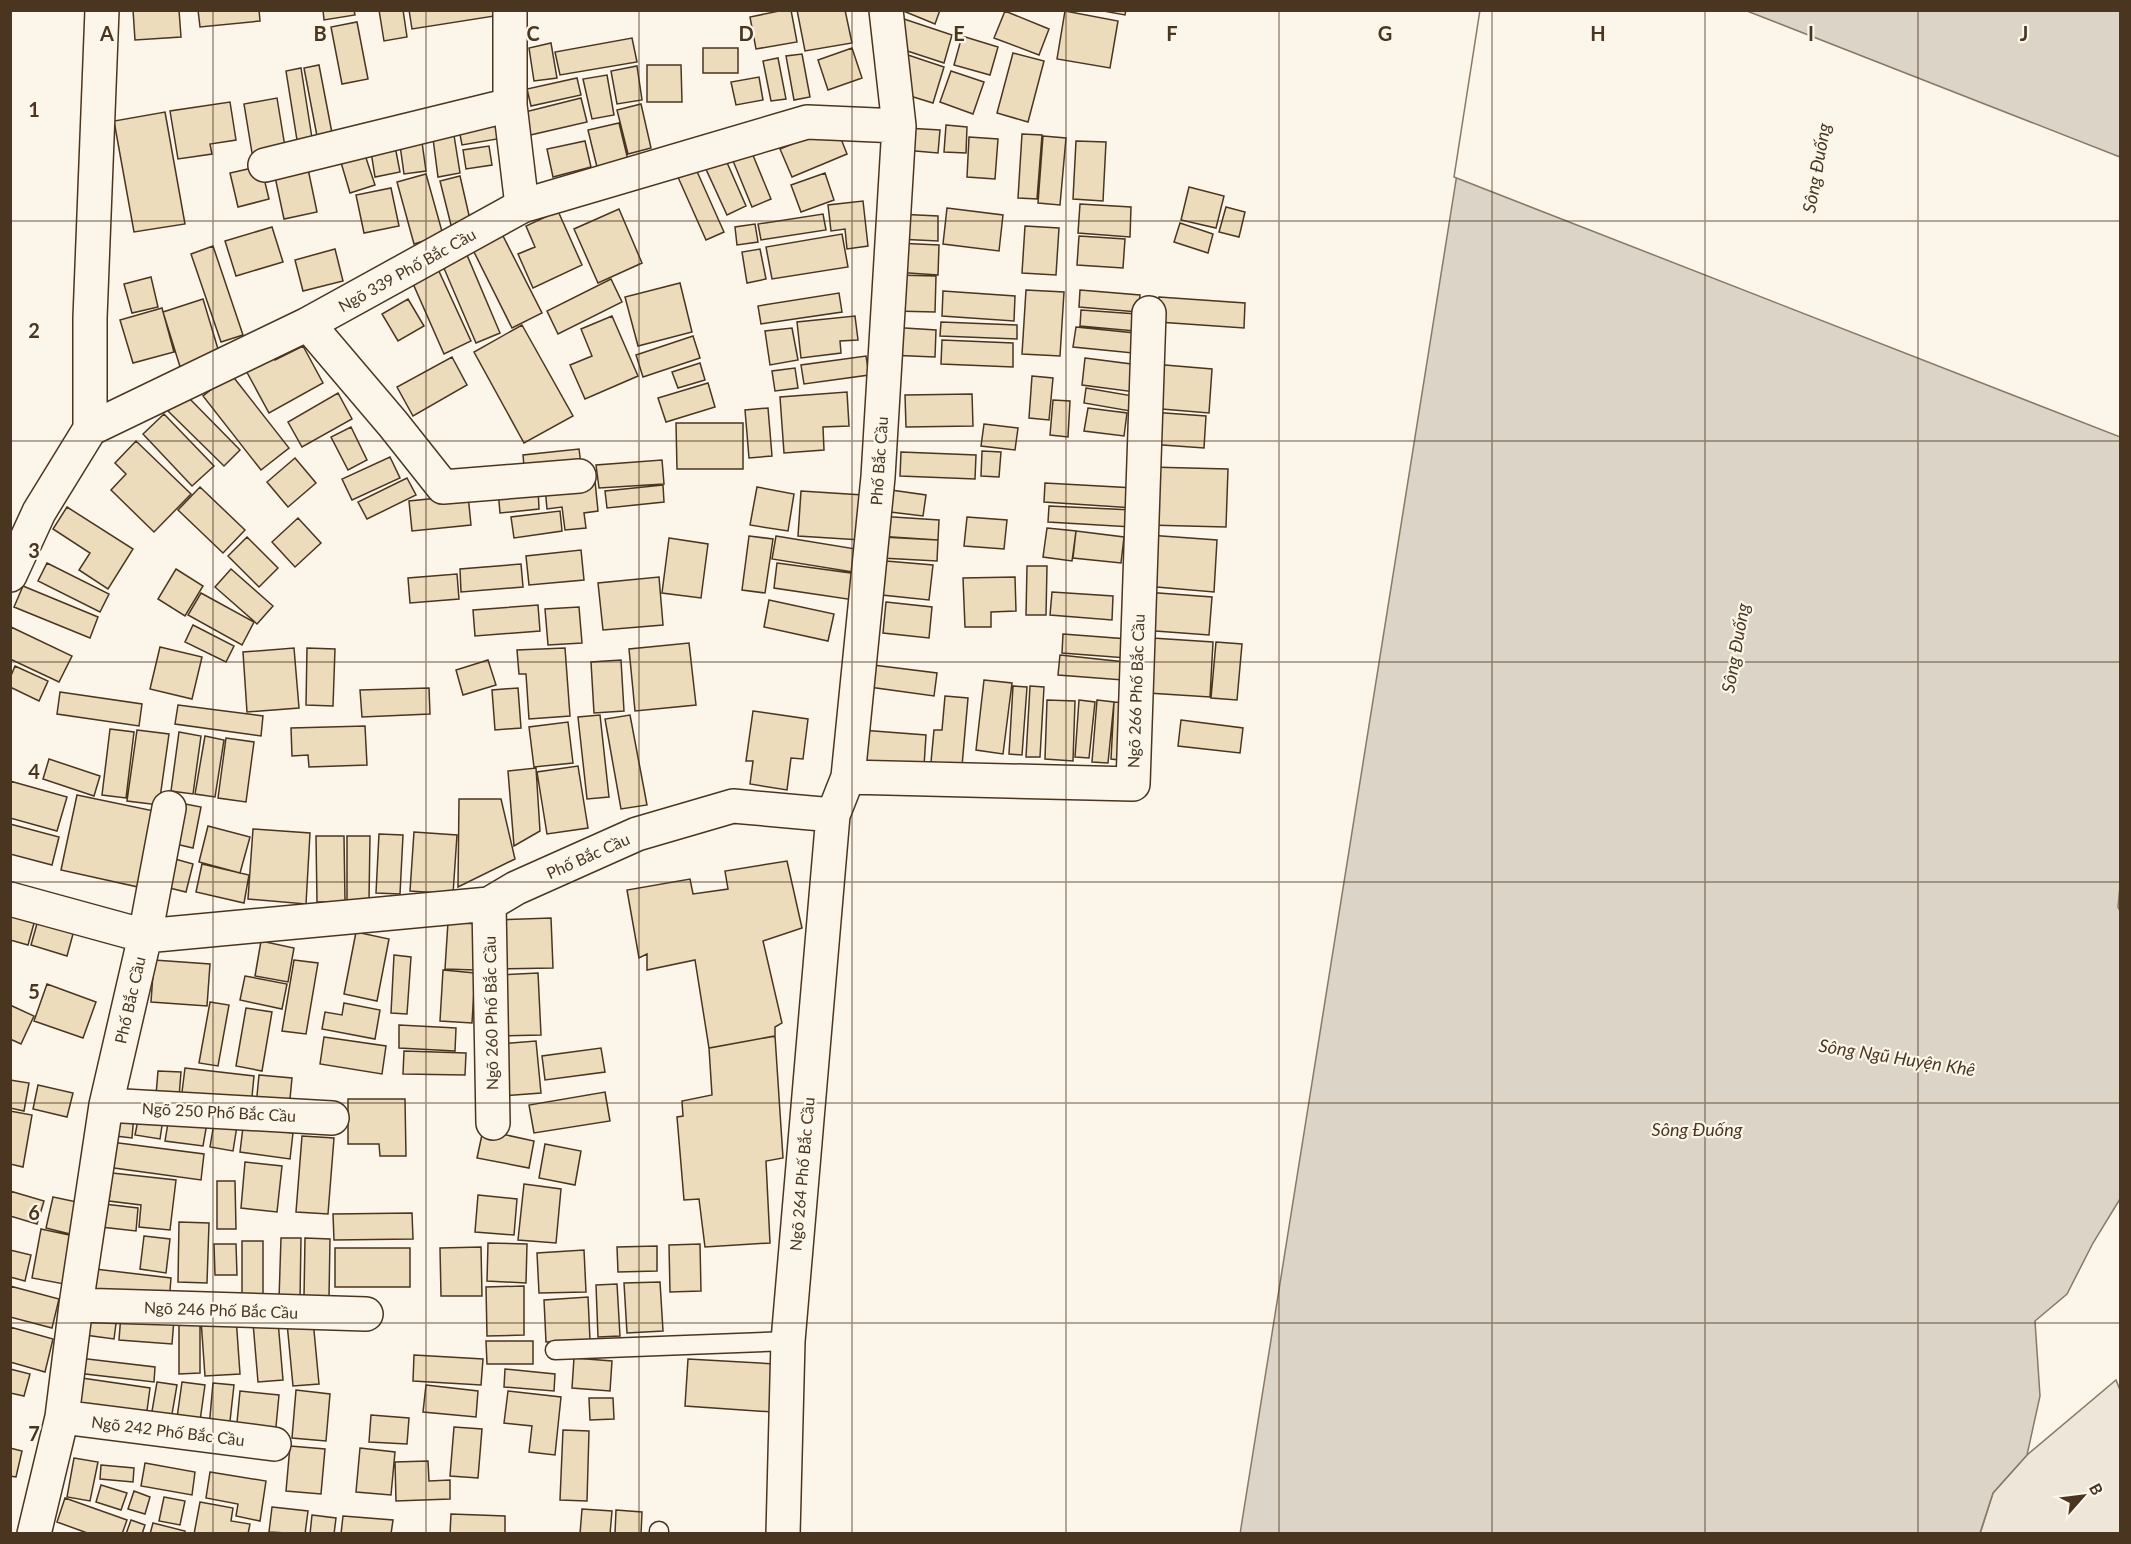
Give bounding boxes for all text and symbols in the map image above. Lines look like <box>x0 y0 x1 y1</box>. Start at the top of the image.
text: A <box>99 21 114 45</box>
text: B <box>313 21 327 45</box>
text: C <box>526 21 540 45</box>
text: D <box>738 21 754 45</box>
text: E <box>953 21 965 45</box>
text: F <box>1166 21 1178 45</box>
text: G <box>1378 21 1392 45</box>
text: H <box>1590 21 1606 45</box>
text: I <box>1808 21 1814 45</box>
text: J <box>2020 21 2028 45</box>
text: 1 <box>28 97 40 121</box>
water label: Sông Đuống <box>1797 121 1835 214</box>
street label: Ngõ 339 Phố Bắc Cầu <box>335 224 479 315</box>
text: 2 <box>28 318 40 342</box>
street label: Phố Bắc Cầu <box>866 416 891 506</box>
text: 3 <box>28 538 40 562</box>
water label: Sông Đuống <box>1716 601 1754 694</box>
street label: Ngõ 266 Phố Bắc Cầu <box>1123 614 1148 768</box>
text: 4 <box>28 759 40 783</box>
street label: Phố Bắc Cầu <box>543 829 632 882</box>
street label: Ngõ 260 Phố Bắc Cầu <box>480 936 501 1090</box>
street label: Phố Bắc Cầu <box>110 954 149 1045</box>
text: 5 <box>28 979 40 1003</box>
water label: Sông Ngũ Huyện Khê <box>1817 1034 1977 1080</box>
street label: Ngõ 264 Phố Bắc Cầu <box>785 1096 818 1252</box>
street label: Ngõ 250 Phố Bắc Cầu <box>141 1098 297 1125</box>
water label: Sông Đuống <box>1652 1118 1743 1140</box>
text: 6 <box>28 1200 40 1224</box>
street label: Ngõ 246 Phố Bắc Cầu <box>144 1297 298 1322</box>
street label: Ngõ 242 Phố Bắc Cầu <box>90 1412 246 1449</box>
text: 7 <box>28 1421 40 1445</box>
north arrow <box>2053 1466 2113 1526</box>
text: B <box>2086 1480 2108 1498</box>

